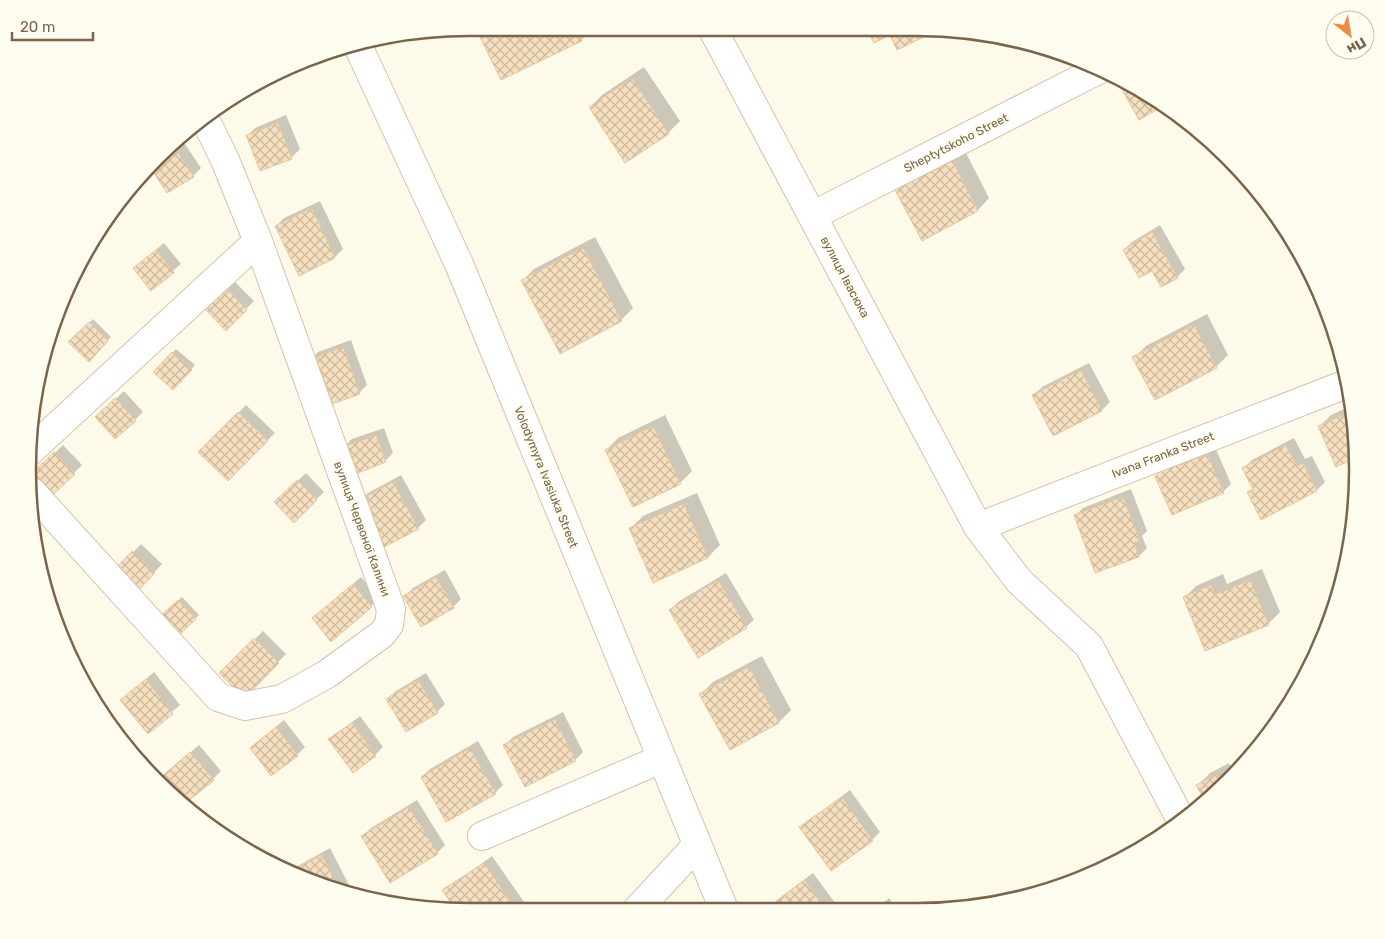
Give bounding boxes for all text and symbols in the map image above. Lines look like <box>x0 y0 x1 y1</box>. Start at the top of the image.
scale bar <box>12 10 94 42</box>
north arrow <box>1325 10 1375 60</box>
text: 20 m <box>20 18 55 36</box>
text: Пн <box>1344 33 1369 58</box>
street label: Sheptytskoho Street <box>901 110 1011 175</box>
street label: вулиця Івасюка <box>818 234 872 320</box>
street label: Volodymyra Ivasiuka Street <box>511 404 581 550</box>
street label: Ivana Franka Street <box>1110 429 1217 481</box>
street label: вулиця Червоної Калини <box>331 460 393 598</box>

